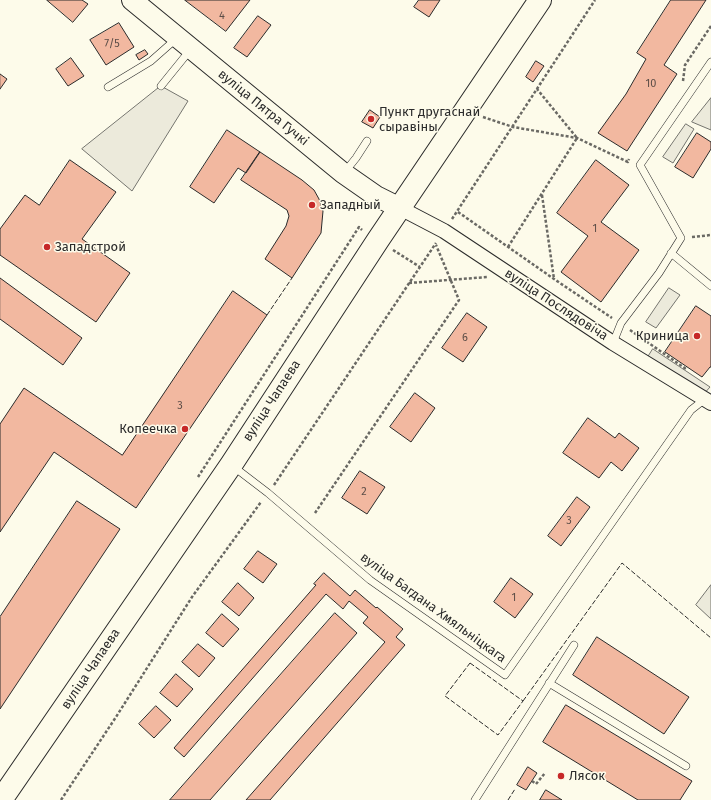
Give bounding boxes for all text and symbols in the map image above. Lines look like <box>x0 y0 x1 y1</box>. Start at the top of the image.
house number: 4 <box>219 9 225 23</box>
house number: 7/5 <box>104 37 120 51</box>
street label: вуліца Пятра Гучкі <box>215 67 311 149</box>
house number: 10 <box>646 77 656 91</box>
place label: Пункт другаснай сыравіны <box>379 104 480 135</box>
marker: Пункт другаснай сыравіны <box>366 114 376 124</box>
place label: Западный <box>320 197 381 213</box>
marker: Западный <box>307 200 317 210</box>
house number: 1 <box>593 222 597 236</box>
place label: Западстрой <box>55 239 126 255</box>
marker: Западстрой <box>42 242 52 252</box>
street label: вуліца Послядовіча <box>501 266 611 344</box>
place label: Криница <box>636 328 689 344</box>
house number: 6 <box>462 331 468 345</box>
marker: Криница <box>692 331 702 341</box>
street label: вуліца Чапаева <box>240 357 304 445</box>
house number: 3 <box>177 399 183 413</box>
place label: Копеечка <box>119 421 177 437</box>
marker: Копеечка <box>180 424 190 434</box>
house number: 2 <box>361 485 367 499</box>
house number: 3 <box>566 514 572 528</box>
street label: вуліца Багдана Хмяльніцкага <box>357 550 509 666</box>
house number: 1 <box>512 591 516 605</box>
street label: вуліца Чапаева <box>58 626 124 712</box>
place label: Лясок <box>569 768 605 784</box>
marker: Лясок <box>556 771 566 781</box>

